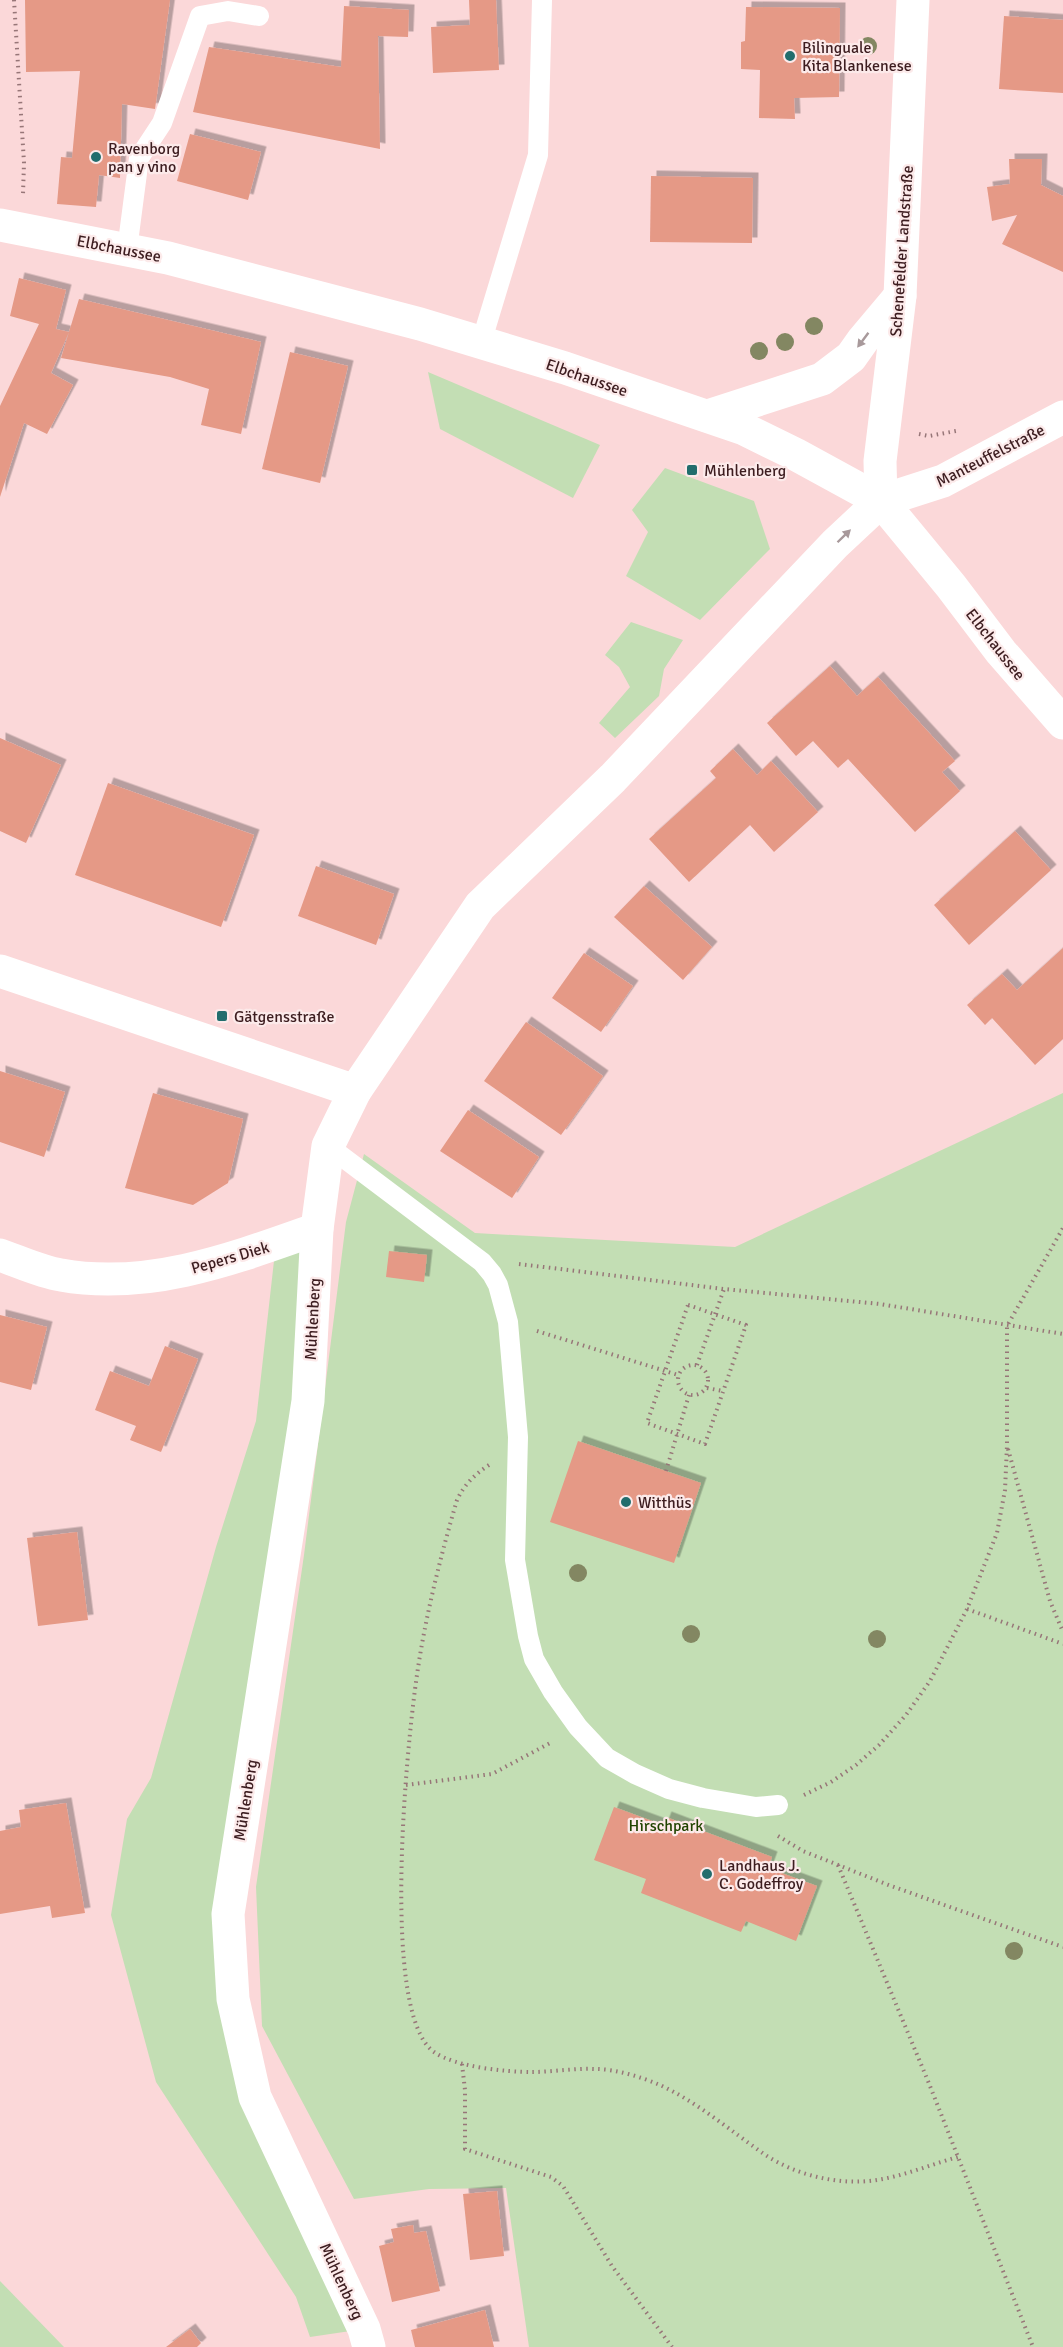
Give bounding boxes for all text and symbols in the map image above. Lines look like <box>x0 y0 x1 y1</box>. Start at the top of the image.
place label: Bilinguale Kita Blankenese <box>802 38 912 76</box>
marker: Bilinguale Kita Blankenese <box>783 49 797 63</box>
place label: Ravenborg pan y vino <box>108 139 180 177</box>
marker: Ravenborg pan y vino <box>89 150 103 164</box>
street label: Schenefelder Landstraße <box>886 165 918 337</box>
street label: Elbchaussee <box>75 231 163 267</box>
one-way arrow <box>857 333 869 348</box>
street label: Elbchaussee <box>543 355 630 401</box>
street label: Manteuffelstraße <box>933 420 1048 492</box>
place label: Mühlenberg <box>704 461 786 481</box>
marker: Mühlenberg <box>685 463 699 477</box>
one-way arrow <box>837 529 852 543</box>
street label: Elbchaussee <box>961 605 1029 684</box>
place label: Gätgensstraße <box>234 1007 334 1027</box>
marker: Gätgensstraße <box>215 1009 229 1023</box>
street label: Pepers Diek <box>189 1237 272 1279</box>
street label: Mühlenberg <box>301 1277 325 1361</box>
place label: Witthüs <box>638 1493 692 1513</box>
marker: Witthüs <box>619 1495 633 1509</box>
street label: Mühlenberg <box>230 1758 262 1842</box>
park label: Hirschpark <box>629 1816 703 1836</box>
place label: Landhaus J. C. Godeffroy <box>719 1856 804 1894</box>
marker: Landhaus J. C. Godeffroy <box>700 1867 714 1881</box>
street label: Mühlenberg <box>315 2240 368 2323</box>

